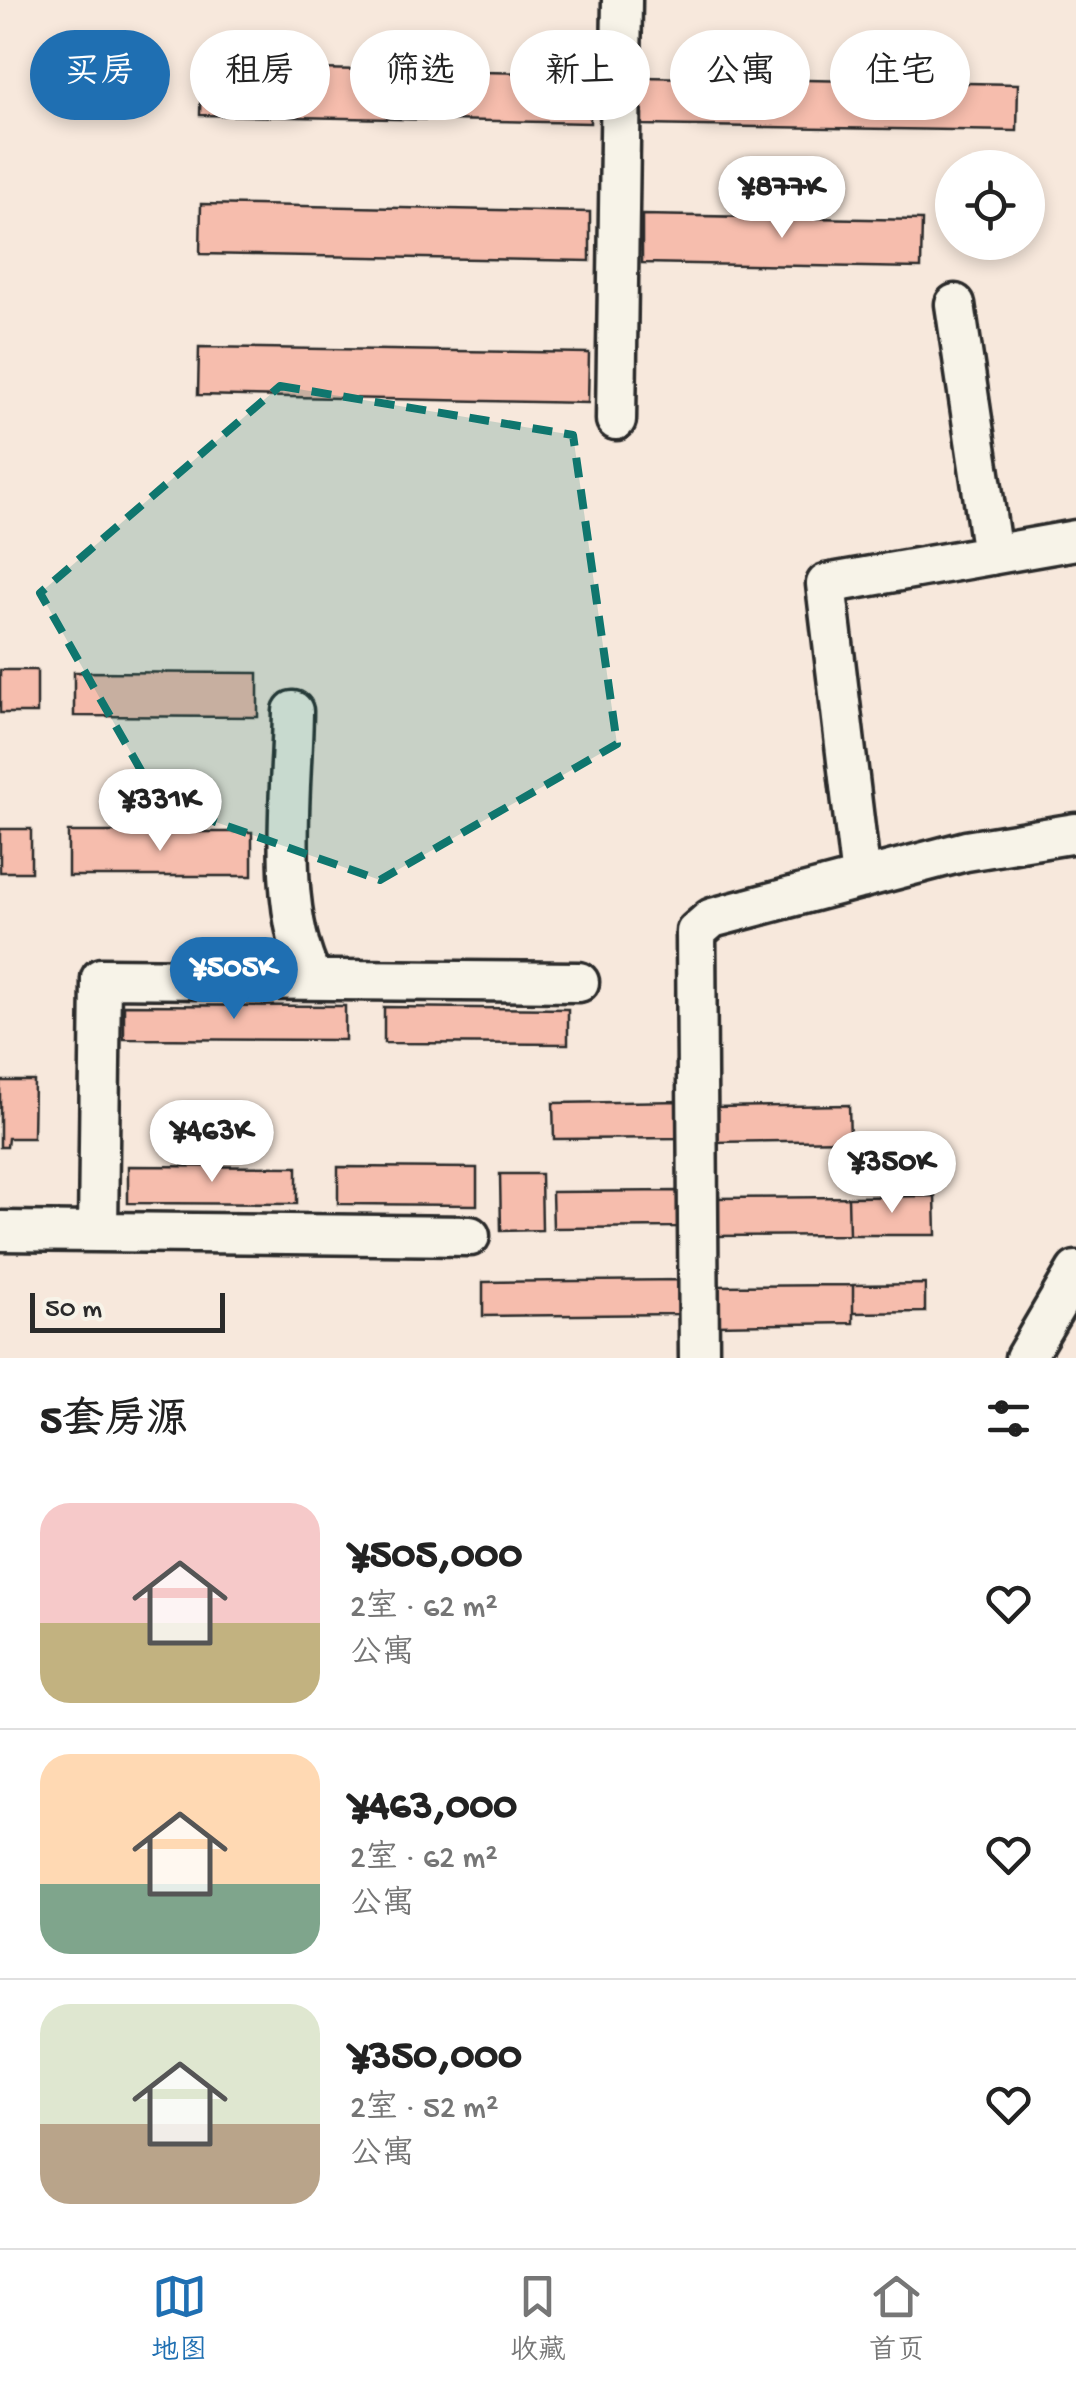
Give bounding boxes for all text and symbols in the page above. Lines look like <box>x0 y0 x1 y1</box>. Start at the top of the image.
chip: 买房 <box>30 30 170 120</box>
chip: 租房 <box>190 30 330 120</box>
chip: 筛选 <box>350 30 490 120</box>
chip: 新上 <box>510 30 650 120</box>
chip: 公寓 <box>670 30 810 120</box>
chip: 住宅 <box>830 30 970 120</box>
map controls <box>935 150 1045 260</box>
button: locate <box>935 150 1045 260</box>
pin: ¥877K <box>712 156 852 241</box>
text: ¥877K <box>740 169 824 207</box>
pin: ¥331K <box>90 769 230 854</box>
text: ¥331K <box>121 782 199 820</box>
pin: ¥505K <box>164 937 304 1022</box>
text: ¥505K <box>192 950 276 988</box>
pin: ¥463K <box>142 1100 282 1185</box>
text: ¥463K <box>172 1113 252 1151</box>
pin: ¥350K <box>822 1131 962 1216</box>
text: ¥350K <box>850 1144 934 1182</box>
scale bar <box>30 1288 225 1332</box>
text: 50 m <box>45 1294 102 1327</box>
icon: filters <box>981 1391 1036 1446</box>
text: 5套房源 <box>40 1399 188 1448</box>
text: ¥505,000 <box>350 1533 522 1582</box>
icon: home <box>120 1543 240 1663</box>
icon: heart <box>981 1576 1036 1631</box>
text: 2室 · 62 m² <box>350 1590 498 1628</box>
text: 公寓 <box>350 1636 414 1674</box>
text: ¥463,000 <box>350 1784 517 1833</box>
icon: home <box>120 1794 240 1914</box>
icon: heart <box>981 1827 1036 1882</box>
text: 2室 · 62 m² <box>350 1841 498 1879</box>
text: 公寓 <box>350 1887 414 1925</box>
text: ¥350,000 <box>350 2034 522 2083</box>
icon: home <box>120 2044 240 2164</box>
icon: heart <box>981 2077 1036 2132</box>
text: 2室 · 52 m² <box>350 2091 498 2129</box>
text: 公寓 <box>350 2137 414 2175</box>
tab: 地图 <box>151 2269 207 2369</box>
tab: 收藏 <box>510 2269 566 2369</box>
tab: 首页 <box>869 2269 925 2369</box>

